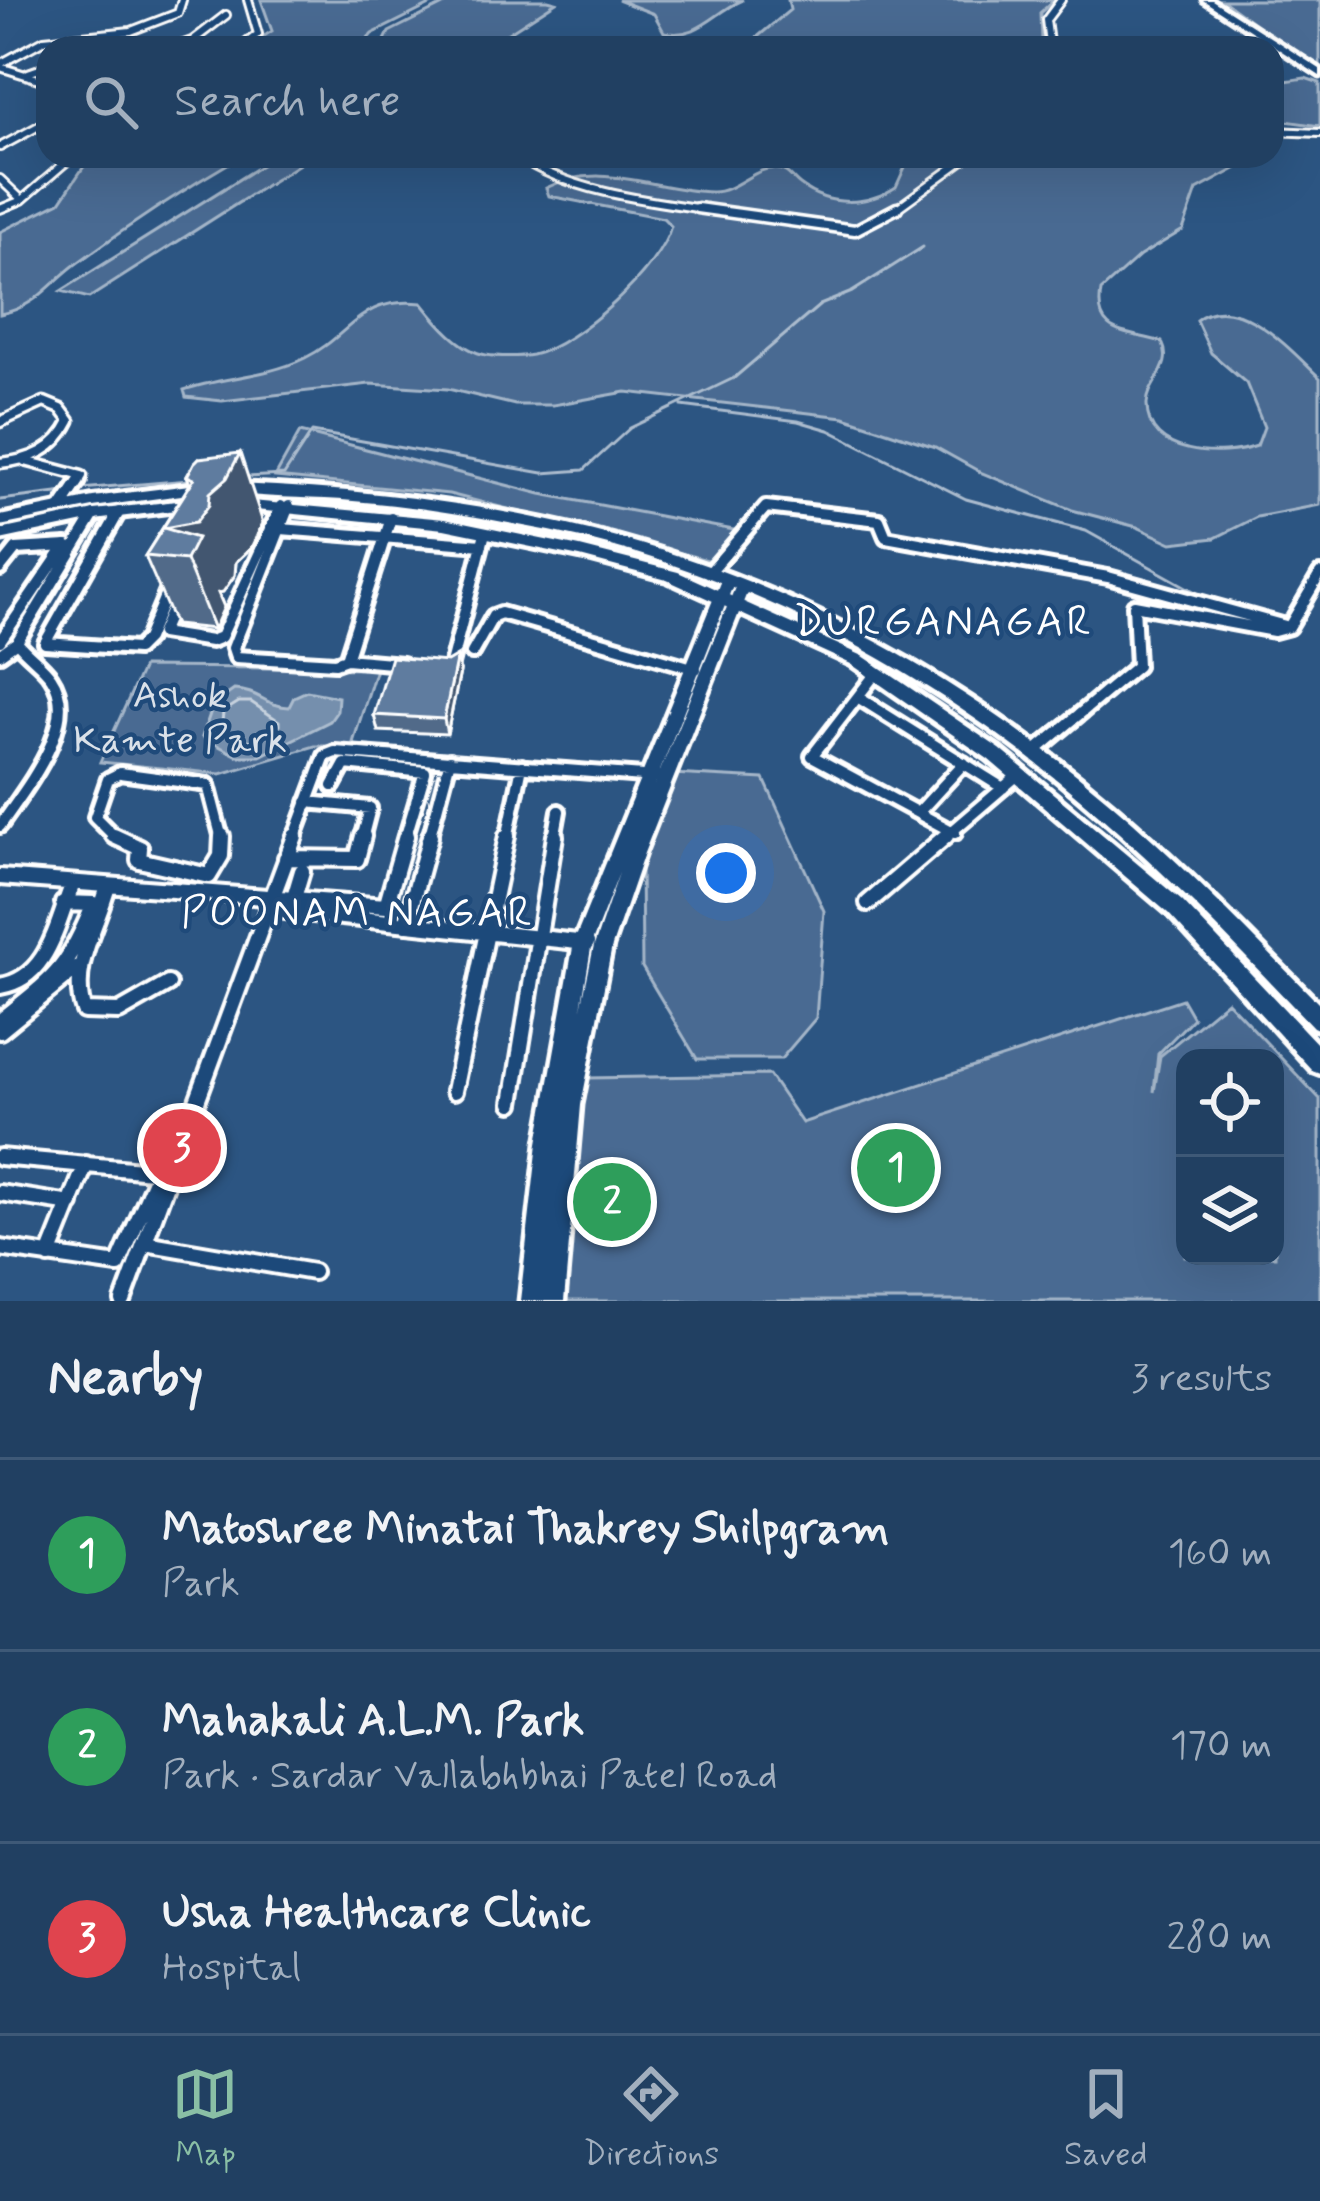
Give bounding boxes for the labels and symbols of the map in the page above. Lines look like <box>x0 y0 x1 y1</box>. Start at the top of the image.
district label: DURGANAGAR <box>794 596 1094 651</box>
park label: Ashok Kamte Park <box>73 671 287 767</box>
your location <box>696 843 756 903</box>
district label: POONAM NAGAR <box>181 887 535 942</box>
pin: 3 <box>143 1103 221 1193</box>
pin: 1 <box>857 1123 935 1213</box>
pin: 2 <box>573 1157 651 1247</box>

